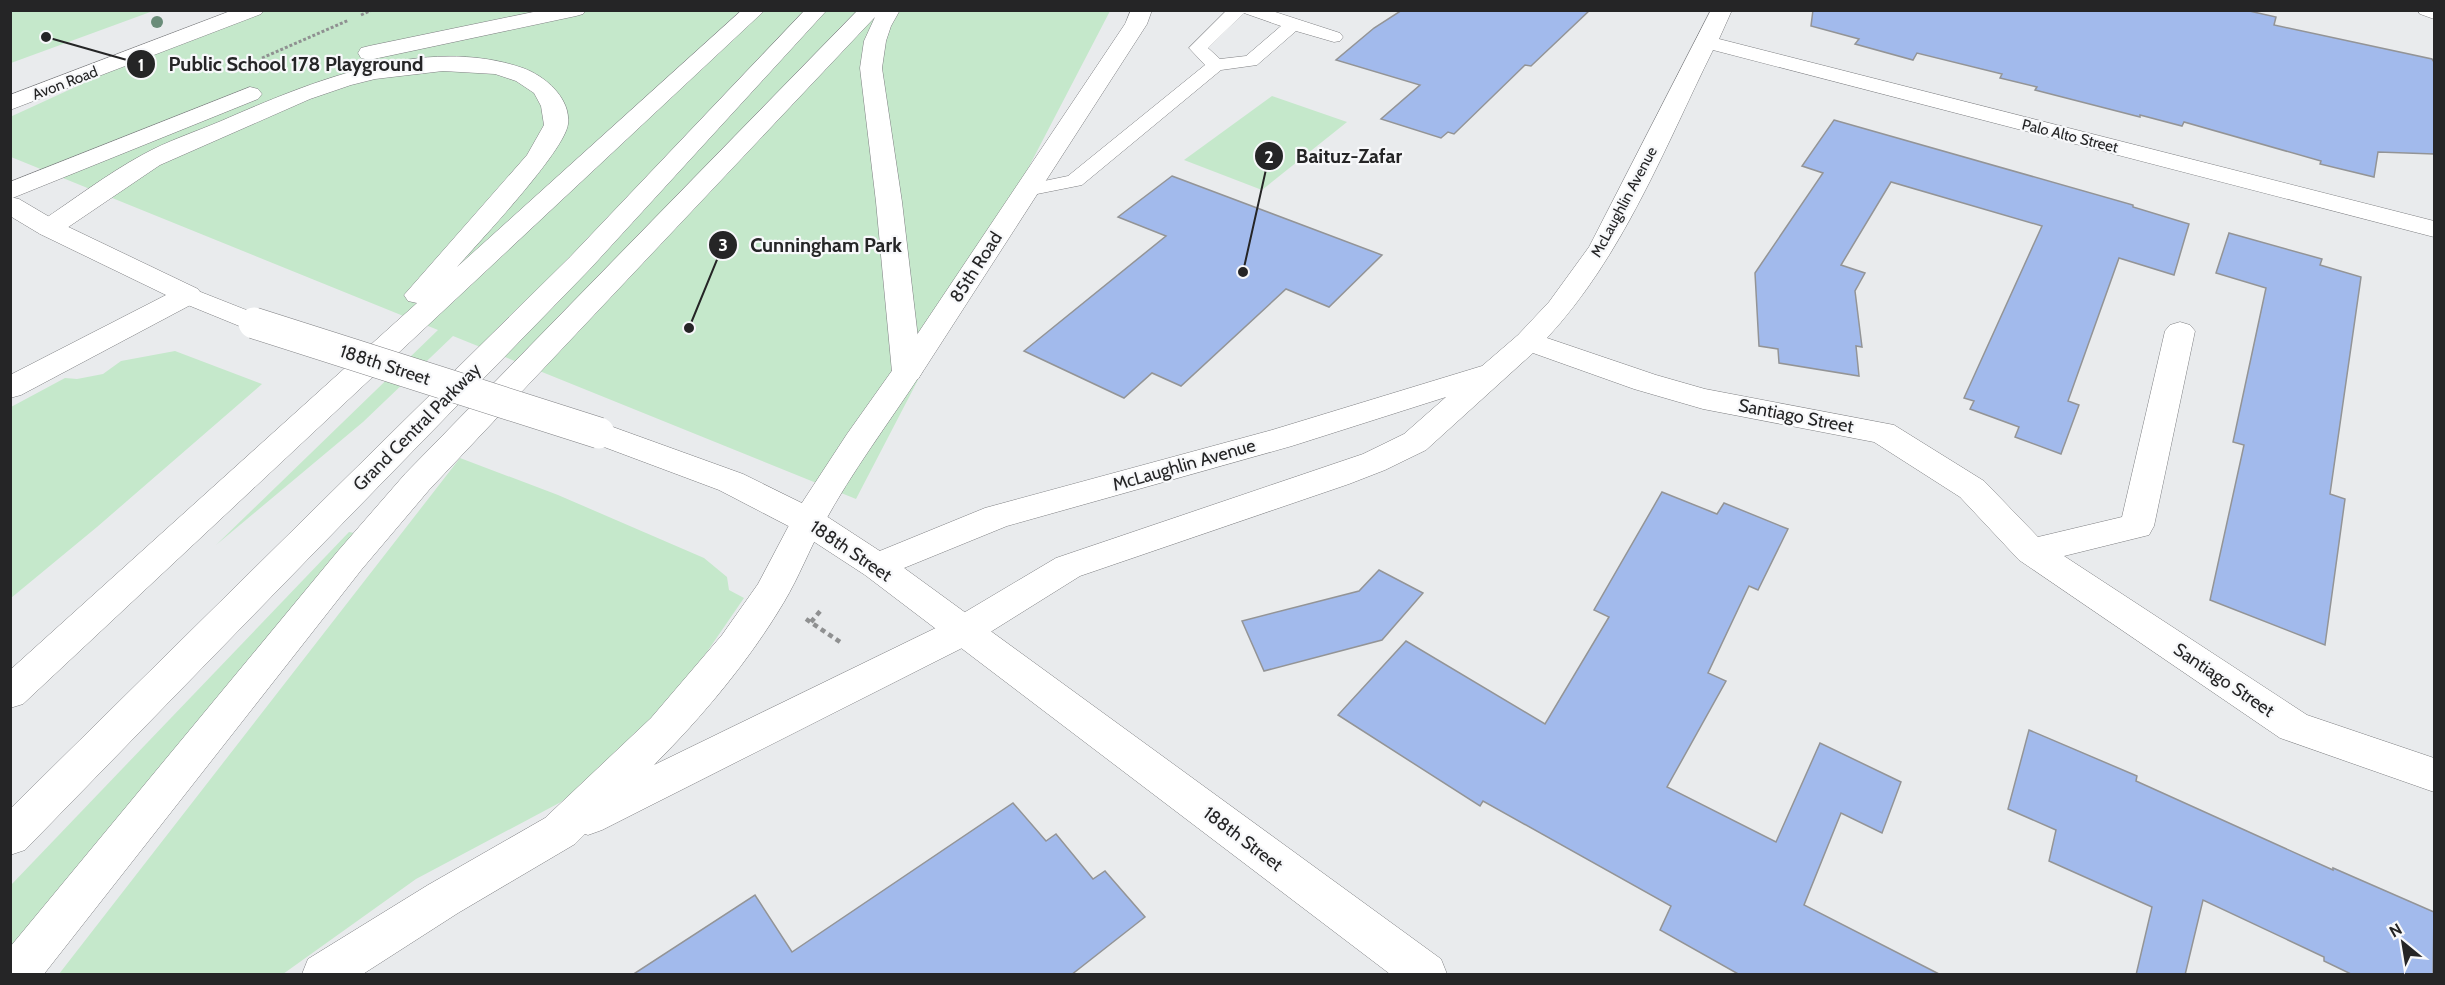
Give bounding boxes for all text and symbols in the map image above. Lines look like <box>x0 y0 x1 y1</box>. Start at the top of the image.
callout: Public School 178 Playground <box>126 45 435 83</box>
text: Public School 178 Playground <box>169 52 423 76</box>
text: 1 <box>138 54 144 76</box>
street label: Avon Road <box>30 62 100 104</box>
street label: Palo Alto Street <box>2020 115 2120 157</box>
callout: Baituz-Zafar <box>1254 137 1414 175</box>
street label: McLaughlin Avenue <box>1587 143 1661 260</box>
text: Baituz-Zafar <box>1296 144 1403 168</box>
text: 2 <box>1264 146 1274 168</box>
callout: Cunningham Park <box>708 226 914 264</box>
street label: 85th Road <box>945 228 1007 306</box>
text: Cunningham Park <box>750 233 902 257</box>
text: 3 <box>718 234 728 256</box>
street label: 188th Street <box>337 340 433 390</box>
street label: Grand Central Parkway <box>349 359 485 495</box>
street label: Santiago Street <box>1737 394 1855 438</box>
street label: McLaughlin Avenue <box>1110 434 1258 496</box>
street label: 188th Street <box>806 516 896 586</box>
street label: Santiago Street <box>2169 638 2279 722</box>
street label: 188th Street <box>1199 802 1287 876</box>
north arrow <box>2373 913 2433 973</box>
text: N <box>2386 919 2405 941</box>

